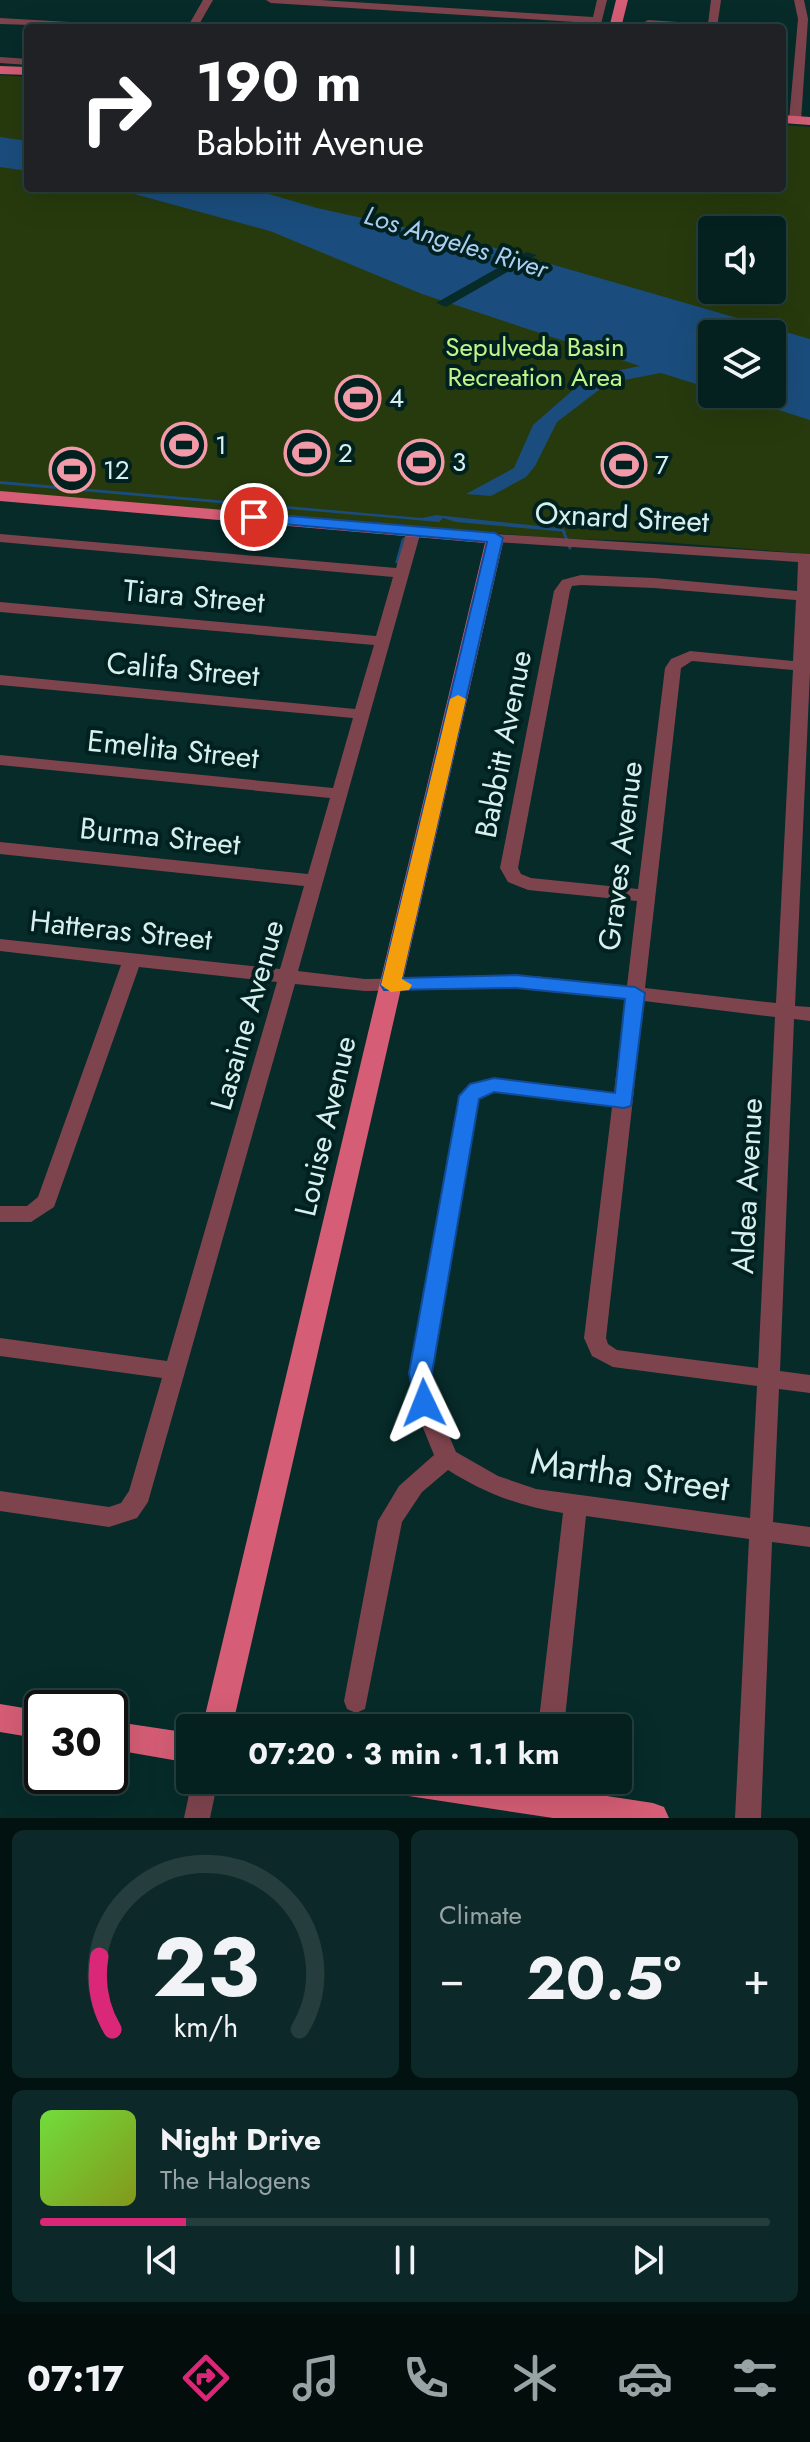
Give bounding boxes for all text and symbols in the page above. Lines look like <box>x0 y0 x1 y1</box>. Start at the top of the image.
text: 190 m <box>196 41 362 122</box>
icon: right <box>64 56 168 160</box>
text: Babbitt Avenue <box>196 116 424 168</box>
water label: Los Angeles River <box>359 196 554 288</box>
map controls <box>698 216 786 408</box>
button: sound <box>698 216 786 304</box>
button: layers <box>698 320 786 408</box>
park label: Sepulveda Basin Recreation Area <box>445 328 625 396</box>
sports icon: 4 <box>334 374 382 422</box>
place label: 4 <box>389 379 404 417</box>
sports icon: 1 <box>160 421 208 469</box>
place label: 1 <box>215 426 227 464</box>
sports icon: 2 <box>283 429 331 477</box>
place label: 2 <box>338 434 353 472</box>
sports icon: 3 <box>397 438 445 486</box>
sports icon: 7 <box>600 441 648 489</box>
place label: 3 <box>452 443 466 481</box>
sports icon: 12 <box>48 446 96 494</box>
place label: 7 <box>655 446 669 484</box>
place label: 12 <box>103 451 130 489</box>
pin <box>220 483 288 551</box>
street label: Oxnard Street <box>534 491 711 543</box>
icon: arrive <box>232 495 276 539</box>
street label: Tiara Street <box>122 568 267 624</box>
street label: Califa Street <box>105 641 262 697</box>
street label: Babbitt Avenue <box>464 647 542 841</box>
street label: Emelita Street <box>85 719 262 779</box>
street label: Graves Avenue <box>587 759 653 953</box>
street label: Burma Street <box>78 806 243 866</box>
street label: Hatteras Street <box>28 899 215 961</box>
street label: Lasaine Avenue <box>199 915 295 1115</box>
street label: Louise Avenue <box>283 1032 367 1220</box>
street label: Aldea Avenue <box>721 1097 773 1275</box>
position arrow <box>382 1361 466 1445</box>
street label: Martha Street <box>527 1434 733 1514</box>
speed limit sign: 30 <box>24 1690 128 1794</box>
text: 07:20 · 3 min · 1.1 km <box>248 1732 560 1775</box>
text: Climate <box>439 1896 522 1934</box>
text: 23 <box>152 1907 259 2027</box>
text: 20.5° <box>526 1935 681 2022</box>
text: − <box>439 1947 465 2011</box>
text: + <box>743 1947 770 2011</box>
text: km/h <box>173 2006 238 2048</box>
text: Night Drive <box>160 2118 321 2161</box>
text: The Halogens <box>160 2161 311 2199</box>
icon: previous <box>140 2238 184 2282</box>
icon: pause <box>383 2238 427 2282</box>
icon: next <box>626 2238 670 2282</box>
icon: directions <box>178 2350 234 2406</box>
icon: music <box>288 2350 344 2406</box>
icon: phone <box>398 2350 454 2406</box>
icon: climate <box>507 2350 563 2406</box>
icon: car <box>617 2350 673 2406</box>
icon: filters <box>727 2350 783 2406</box>
text: 07:17 <box>27 2352 124 2404</box>

